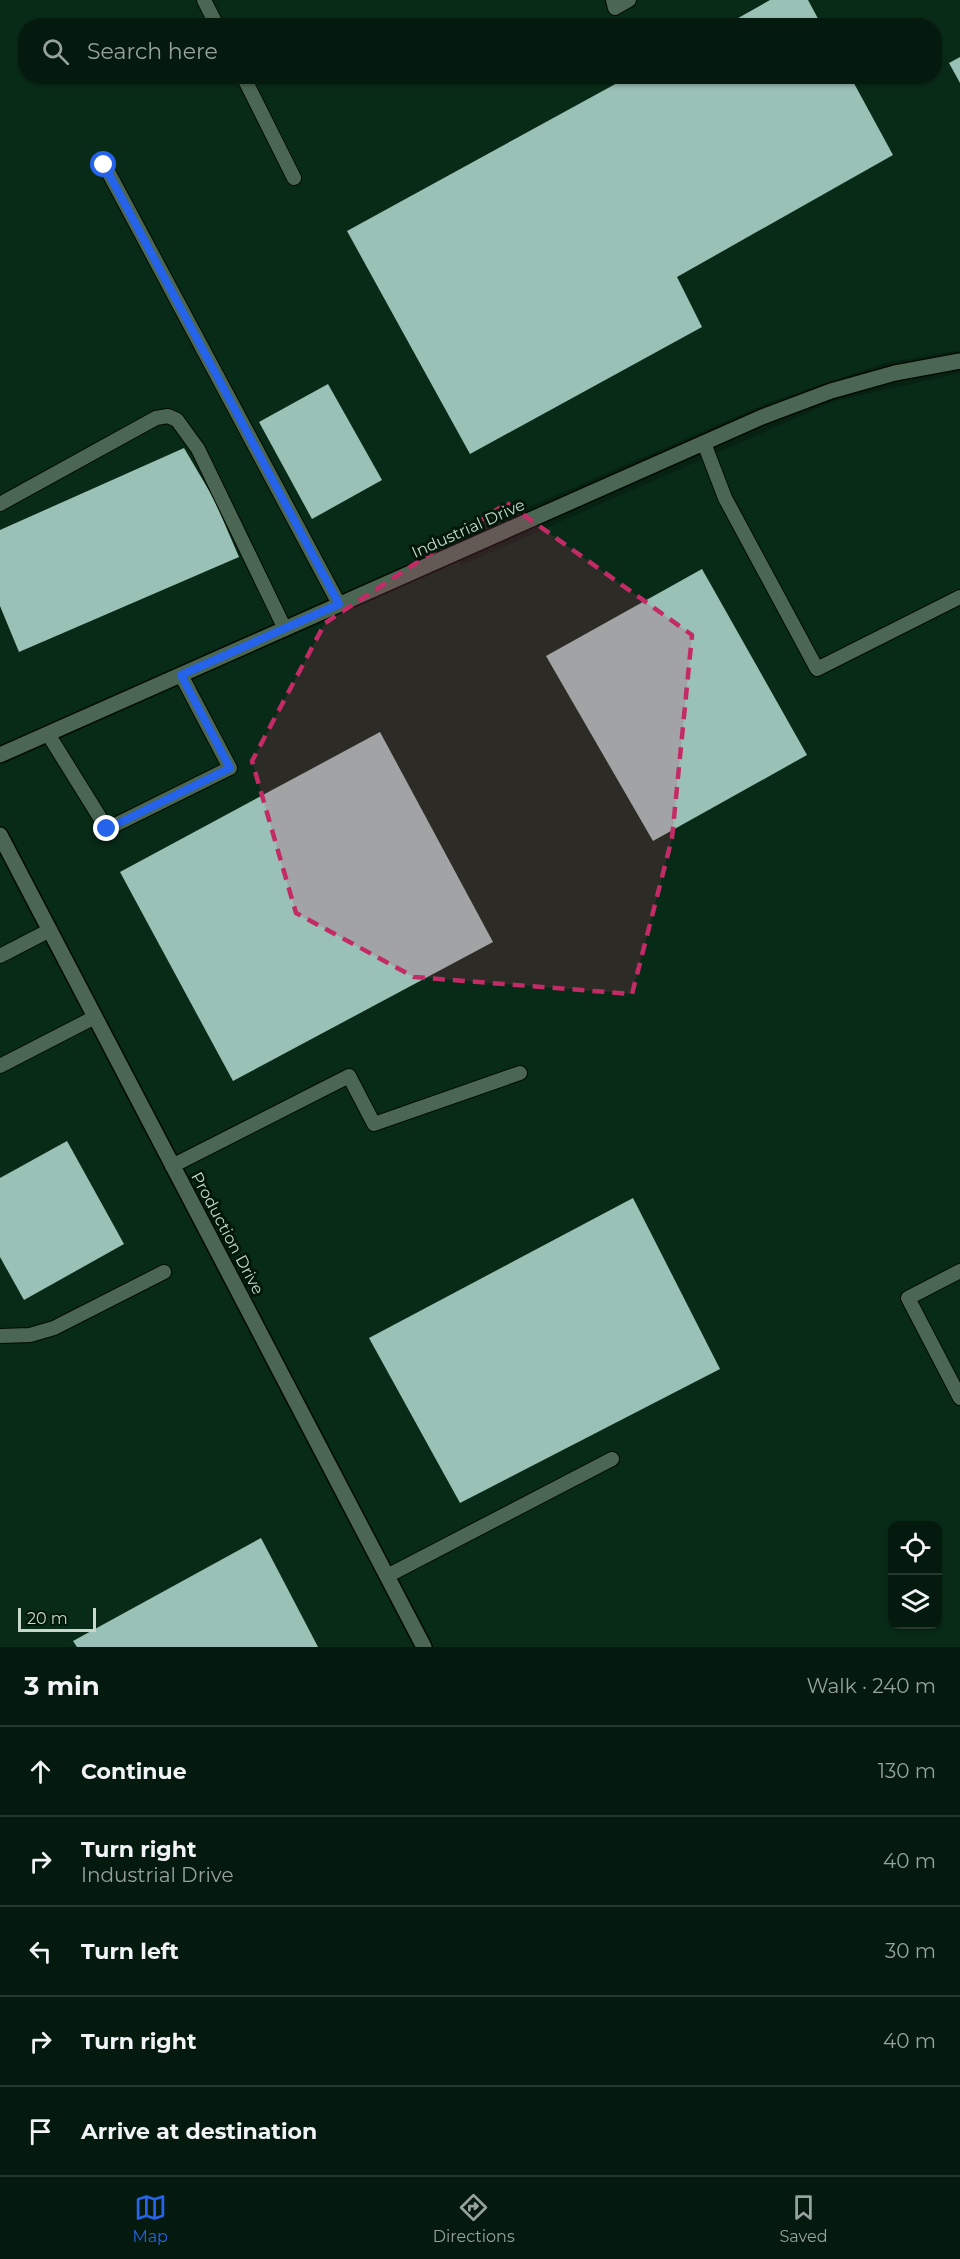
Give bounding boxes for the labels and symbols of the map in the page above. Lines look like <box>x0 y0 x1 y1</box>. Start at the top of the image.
route start <box>90 151 116 177</box>
street label: Industrial Drive <box>409 495 528 562</box>
route end <box>93 815 119 841</box>
street label: Production Drive <box>187 1169 268 1298</box>
scale bar <box>18 1605 96 1632</box>

